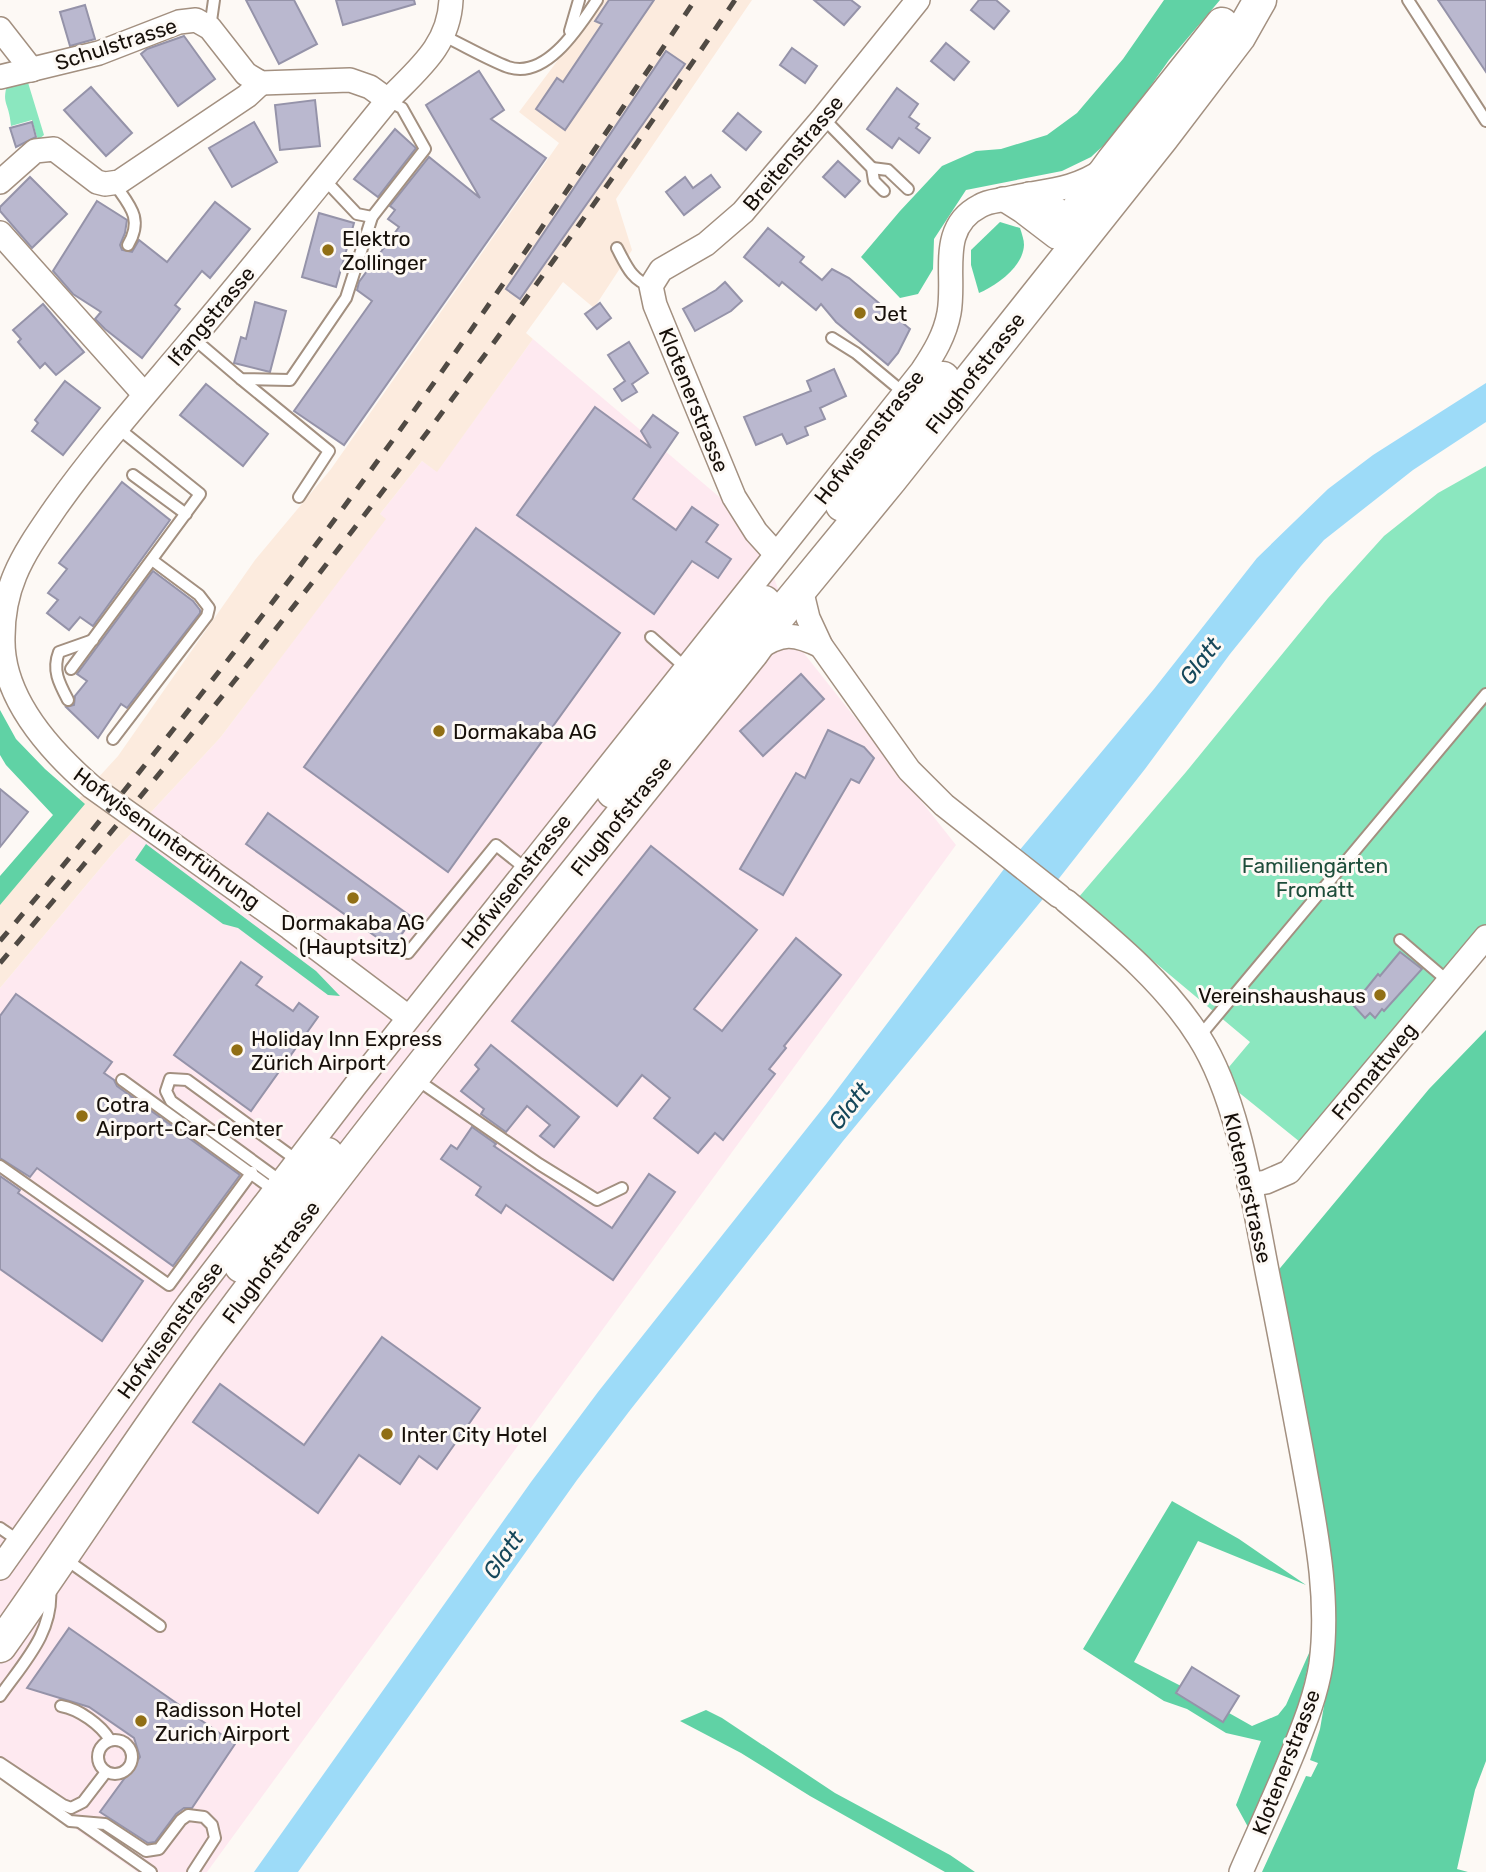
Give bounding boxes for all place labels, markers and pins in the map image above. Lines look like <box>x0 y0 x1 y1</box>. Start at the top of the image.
place label: Elektro Zollinger <box>342 226 427 275</box>
marker: Elektro Zollinger <box>320 242 336 258</box>
place label: Jet <box>874 301 907 326</box>
marker: Jet <box>852 305 868 321</box>
place label: Dormakaba AG <box>453 719 597 744</box>
marker: Dormakaba AG <box>431 723 447 739</box>
marker: Dormakaba AG (Hauptsitz) <box>345 890 361 906</box>
place label: Dormakaba AG (Hauptsitz) <box>281 910 425 959</box>
place label: Vereinshaushaus <box>1198 983 1366 1008</box>
marker: Vereinshaushaus <box>1372 987 1388 1003</box>
place label: Holiday Inn Express Zürich Airport <box>251 1026 442 1075</box>
marker: Holiday Inn Express Zürich Airport <box>229 1042 245 1058</box>
place label: Cotra Airport-Car-Center <box>96 1092 283 1141</box>
marker: Cotra Airport-Car-Center <box>74 1108 90 1124</box>
place label: Inter City Hotel <box>401 1422 547 1447</box>
marker: Inter City Hotel <box>379 1426 395 1442</box>
place label: Radisson Hotel Zurich Airport <box>155 1697 301 1746</box>
marker: Radisson Hotel Zurich Airport <box>133 1713 149 1729</box>

